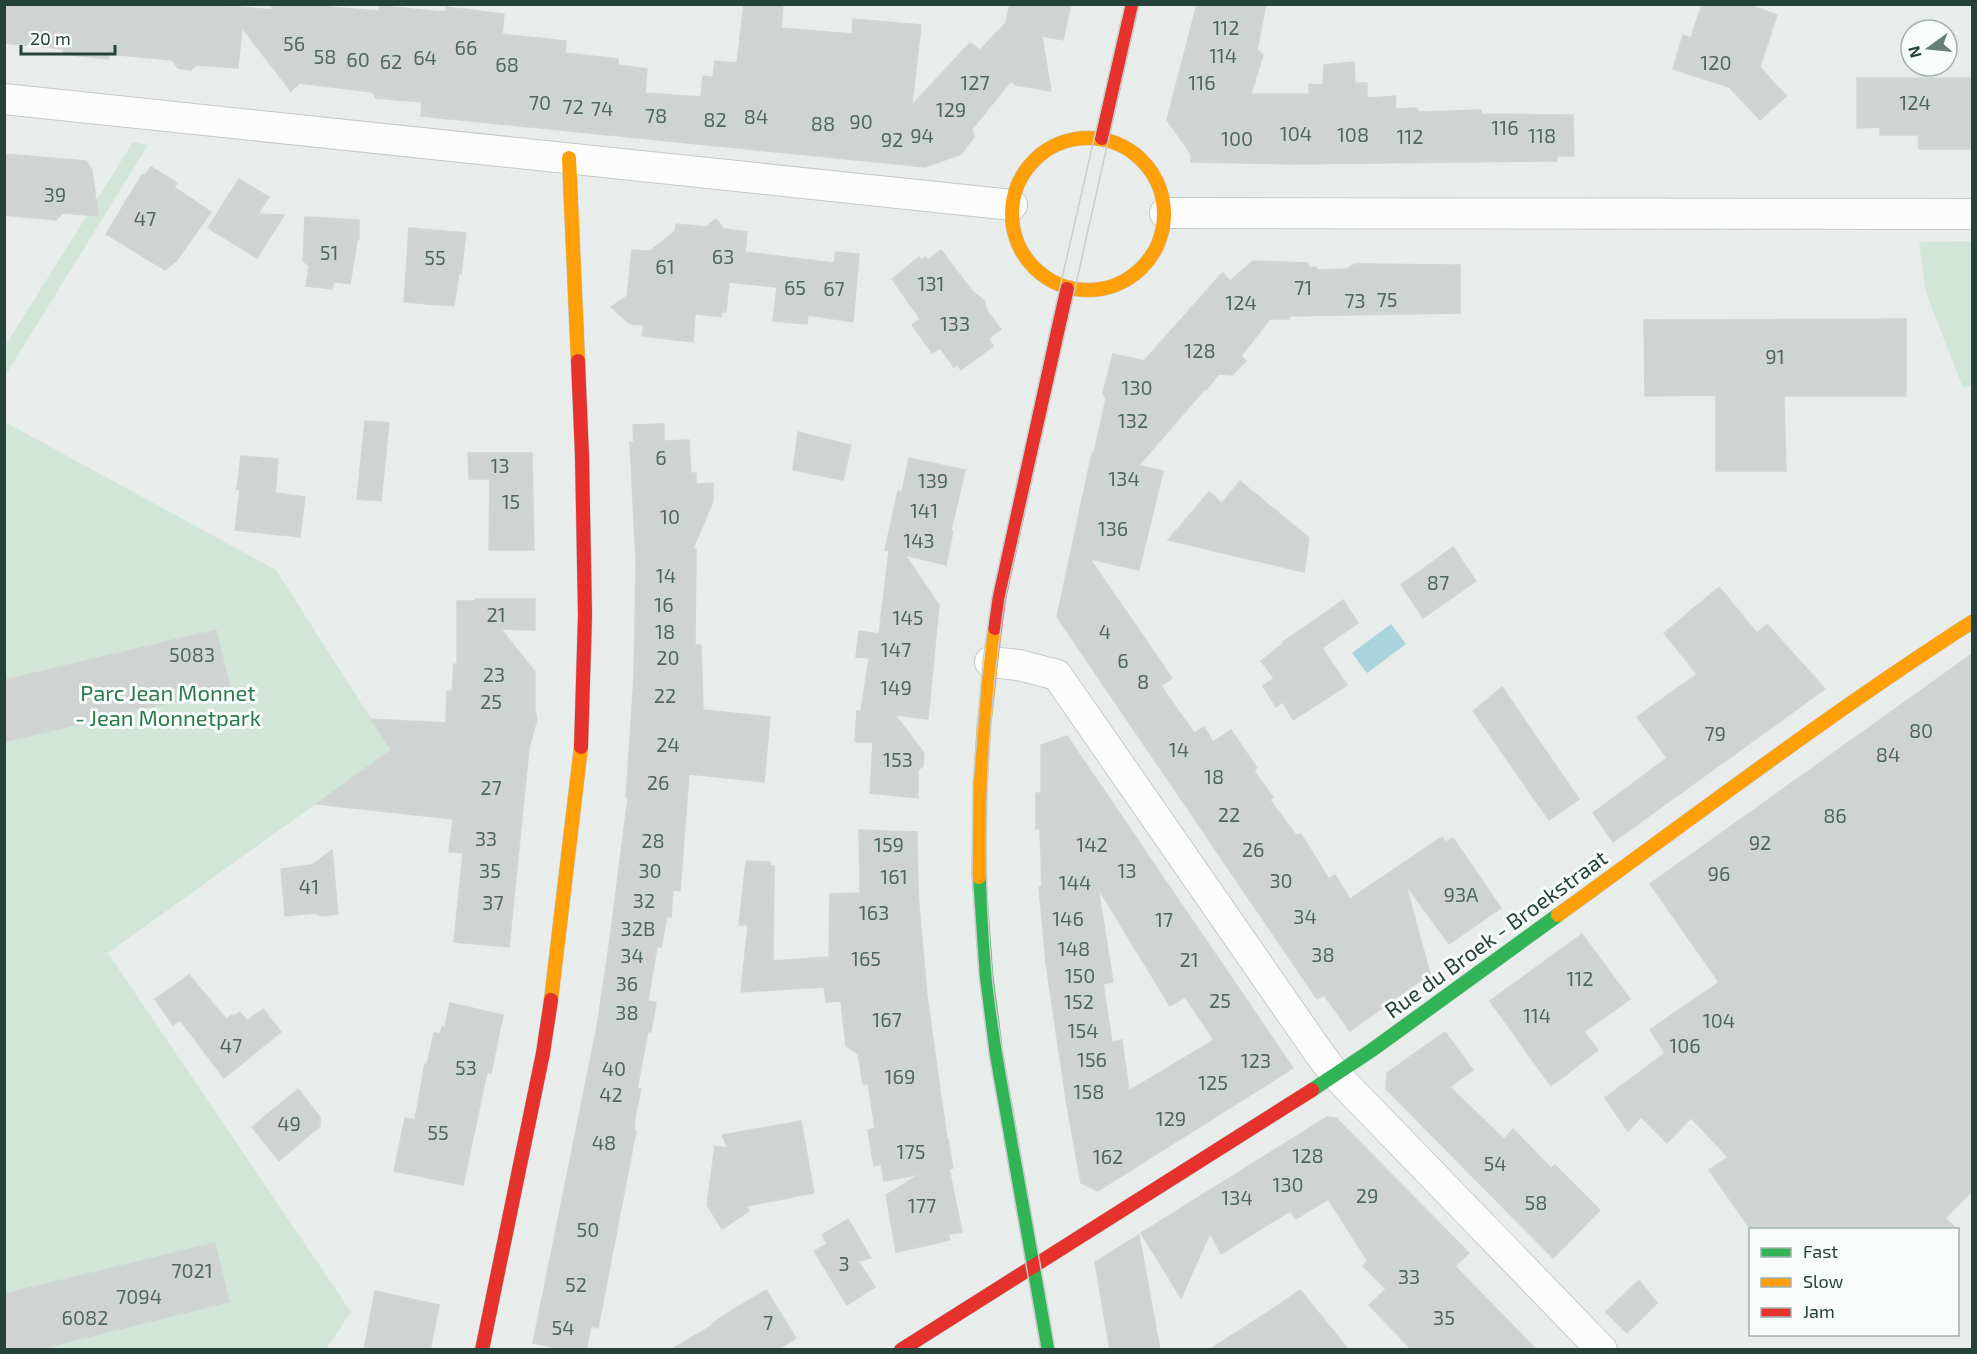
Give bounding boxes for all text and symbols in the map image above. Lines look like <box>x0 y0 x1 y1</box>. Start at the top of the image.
house number: 112 <box>1212 15 1240 39</box>
scale bar <box>21 18 116 56</box>
north arrow <box>1899 18 1959 78</box>
text: 20 m <box>30 27 71 49</box>
house number: 56 <box>283 31 305 55</box>
house number: 66 <box>455 35 477 59</box>
house number: 114 <box>1209 43 1237 67</box>
house number: 58 <box>314 44 336 68</box>
text: N <box>1903 44 1925 60</box>
house number: 64 <box>413 45 437 69</box>
house number: 60 <box>346 47 370 71</box>
house number: 62 <box>380 49 402 73</box>
house number: 120 <box>1700 50 1732 74</box>
house number: 68 <box>495 52 519 76</box>
house number: 127 <box>960 70 990 94</box>
house number: 116 <box>1188 70 1216 94</box>
house number: 70 <box>529 90 551 114</box>
house number: 124 <box>1899 90 1931 114</box>
house number: 72 <box>562 94 584 118</box>
house number: 74 <box>591 96 613 120</box>
house number: 129 <box>936 97 966 121</box>
house number: 78 <box>645 103 667 127</box>
house number: 84 <box>744 104 768 128</box>
house number: 82 <box>703 107 727 131</box>
house number: 90 <box>849 109 873 133</box>
house number: 88 <box>811 111 835 135</box>
house number: 116 <box>1491 115 1519 139</box>
house number: 104 <box>1280 121 1312 145</box>
house number: 108 <box>1337 122 1369 146</box>
house number: 94 <box>910 123 934 147</box>
house number: 118 <box>1528 123 1556 147</box>
house number: 112 <box>1396 124 1424 148</box>
house number: 100 <box>1221 126 1253 150</box>
house number: 92 <box>881 127 903 151</box>
house number: 39 <box>44 182 66 206</box>
house number: 47 <box>134 206 156 230</box>
house number: 51 <box>320 240 338 264</box>
house number: 63 <box>712 244 734 268</box>
house number: 55 <box>424 245 446 269</box>
house number: 61 <box>655 254 675 278</box>
house number: 131 <box>917 271 945 295</box>
house number: 65 <box>784 275 806 299</box>
house number: 71 <box>1294 275 1312 299</box>
house number: 67 <box>823 276 845 300</box>
house number: 75 <box>1377 287 1397 311</box>
house number: 73 <box>1344 288 1366 312</box>
house number: 124 <box>1225 290 1257 314</box>
house number: 133 <box>940 311 970 335</box>
house number: 128 <box>1184 338 1216 362</box>
house number: 91 <box>1765 344 1785 368</box>
house number: 130 <box>1121 375 1153 399</box>
house number: 132 <box>1118 408 1148 432</box>
house number: 6 <box>655 445 667 469</box>
house number: 13 <box>490 453 510 477</box>
house number: 134 <box>1108 466 1140 490</box>
house number: 139 <box>918 468 948 492</box>
house number: 15 <box>502 489 520 513</box>
house number: 141 <box>910 498 938 522</box>
house number: 10 <box>660 504 680 528</box>
house number: 136 <box>1098 516 1128 540</box>
house number: 143 <box>903 528 935 552</box>
house number: 14 <box>656 563 676 587</box>
house number: 87 <box>1427 570 1449 594</box>
house number: 16 <box>654 592 674 616</box>
house number: 21 <box>486 602 506 626</box>
house number: 145 <box>893 605 923 629</box>
house number: 18 <box>655 619 675 643</box>
house number: 4 <box>1099 619 1111 643</box>
house number: 147 <box>881 637 911 661</box>
house number: 5083 <box>169 642 215 666</box>
house number: 20 <box>656 645 680 669</box>
house number: 6 <box>1117 648 1129 672</box>
house number: 23 <box>483 662 505 686</box>
house number: 8 <box>1137 669 1149 693</box>
house number: 149 <box>880 675 912 699</box>
park label: Parc Jean Monnet - Jean Monnetpark <box>75 679 261 730</box>
house number: 22 <box>654 683 676 707</box>
house number: 25 <box>480 689 502 713</box>
house number: 80 <box>1909 718 1933 742</box>
house number: 79 <box>1704 721 1726 745</box>
house number: 24 <box>656 732 680 756</box>
house number: 14 <box>1169 737 1189 761</box>
house number: 84 <box>1876 742 1900 766</box>
house number: 153 <box>883 747 913 771</box>
house number: 18 <box>1204 764 1224 788</box>
house number: 26 <box>647 770 669 794</box>
house number: 27 <box>480 775 502 799</box>
house number: 22 <box>1218 802 1240 826</box>
house number: 86 <box>1823 803 1847 827</box>
house number: 33 <box>475 826 497 850</box>
house number: 28 <box>641 828 665 852</box>
house number: 92 <box>1749 830 1771 854</box>
house number: 159 <box>874 832 904 856</box>
house number: 142 <box>1076 832 1108 856</box>
house number: 26 <box>1242 837 1264 861</box>
street label: Rue du Broek - Broekstraat <box>1379 844 1612 1023</box>
house number: 35 <box>479 858 501 882</box>
house number: 30 <box>638 858 662 882</box>
house number: 13 <box>1117 858 1137 882</box>
house number: 96 <box>1708 861 1730 885</box>
house number: 161 <box>880 864 908 888</box>
house number: 30 <box>1269 868 1293 892</box>
house number: 144 <box>1059 870 1091 894</box>
house number: 41 <box>299 874 319 898</box>
house number: 93A <box>1444 882 1479 906</box>
house number: 32 <box>633 888 655 912</box>
house number: 37 <box>482 890 504 914</box>
house number: 163 <box>859 900 889 924</box>
house number: 34 <box>1293 904 1317 928</box>
house number: 146 <box>1052 906 1084 930</box>
house number: 17 <box>1155 907 1173 931</box>
house number: 32B <box>621 916 655 940</box>
house number: 148 <box>1058 936 1090 960</box>
house number: 38 <box>1311 942 1335 966</box>
house number: 34 <box>620 943 644 967</box>
house number: 165 <box>851 946 881 970</box>
house number: 21 <box>1179 947 1199 971</box>
house number: 150 <box>1065 963 1095 987</box>
house number: 112 <box>1566 966 1594 990</box>
house number: 36 <box>616 971 638 995</box>
house number: 25 <box>1209 988 1231 1012</box>
house number: 152 <box>1064 989 1094 1013</box>
house number: 38 <box>615 1000 639 1024</box>
house number: 114 <box>1523 1003 1551 1027</box>
house number: 167 <box>872 1007 902 1031</box>
house number: 104 <box>1703 1008 1735 1032</box>
house number: 154 <box>1068 1018 1098 1042</box>
house number: 47 <box>220 1033 242 1057</box>
house number: 106 <box>1669 1033 1701 1057</box>
house number: 156 <box>1077 1047 1107 1071</box>
house number: 123 <box>1241 1048 1271 1072</box>
house number: 53 <box>455 1055 477 1079</box>
house number: 40 <box>602 1056 626 1080</box>
house number: 169 <box>885 1064 915 1088</box>
house number: 125 <box>1198 1070 1228 1094</box>
house number: 158 <box>1074 1079 1104 1103</box>
house number: 42 <box>599 1082 623 1106</box>
house number: 129 <box>1156 1106 1186 1130</box>
house number: 49 <box>277 1111 301 1135</box>
house number: 55 <box>427 1120 449 1144</box>
house number: 48 <box>592 1130 616 1154</box>
house number: 175 <box>897 1139 925 1163</box>
house number: 128 <box>1292 1143 1324 1167</box>
house number: 162 <box>1093 1144 1123 1168</box>
house number: 54 <box>1483 1151 1507 1175</box>
house number: 130 <box>1272 1172 1304 1196</box>
house number: 29 <box>1356 1183 1378 1207</box>
house number: 134 <box>1221 1185 1253 1209</box>
house number: 58 <box>1525 1190 1547 1214</box>
house number: 177 <box>908 1193 936 1217</box>
house number: 50 <box>577 1217 599 1241</box>
legend <box>1749 1228 1959 1336</box>
text: Fast <box>1803 1240 1838 1262</box>
house number: 3 <box>838 1251 850 1275</box>
house number: 7021 <box>171 1258 213 1282</box>
house number: 33 <box>1398 1264 1420 1288</box>
text: Slow <box>1803 1270 1844 1292</box>
house number: 52 <box>565 1272 587 1296</box>
house number: 7094 <box>116 1284 162 1308</box>
text: Jam <box>1803 1300 1835 1322</box>
house number: 6082 <box>62 1305 108 1329</box>
house number: 35 <box>1433 1305 1455 1329</box>
house number: 7 <box>763 1310 773 1334</box>
house number: 54 <box>551 1315 575 1339</box>

